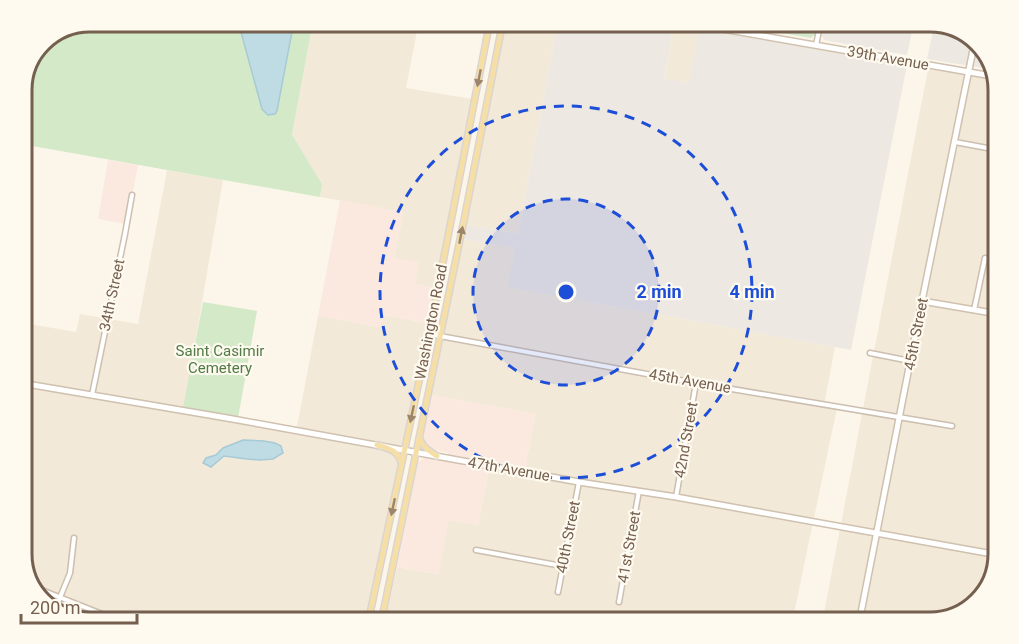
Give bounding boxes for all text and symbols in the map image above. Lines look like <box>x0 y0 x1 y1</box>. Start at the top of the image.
street label: 39th Avenue <box>846 42 930 74</box>
one-way arrow <box>473 69 483 88</box>
one-way arrow <box>456 226 466 244</box>
street label: 34th Street <box>96 257 128 333</box>
street label: Washington Road <box>411 263 451 381</box>
text: 2 min <box>636 281 682 302</box>
text: 4 min <box>729 281 775 302</box>
centre of rings <box>556 282 576 302</box>
street label: 45th Street <box>900 296 932 372</box>
park label: Saint Casimir Cemetery <box>176 342 264 377</box>
street label: 45th Avenue <box>648 365 732 397</box>
street label: 42nd Street <box>670 400 702 479</box>
one-way arrow <box>407 405 416 424</box>
street label: 47th Avenue <box>467 453 551 485</box>
one-way arrow <box>388 498 397 517</box>
street label: 40th Street <box>552 499 584 575</box>
street label: 41st Street <box>614 510 644 584</box>
scale bar <box>21 587 136 625</box>
text: 200 m <box>30 597 81 618</box>

